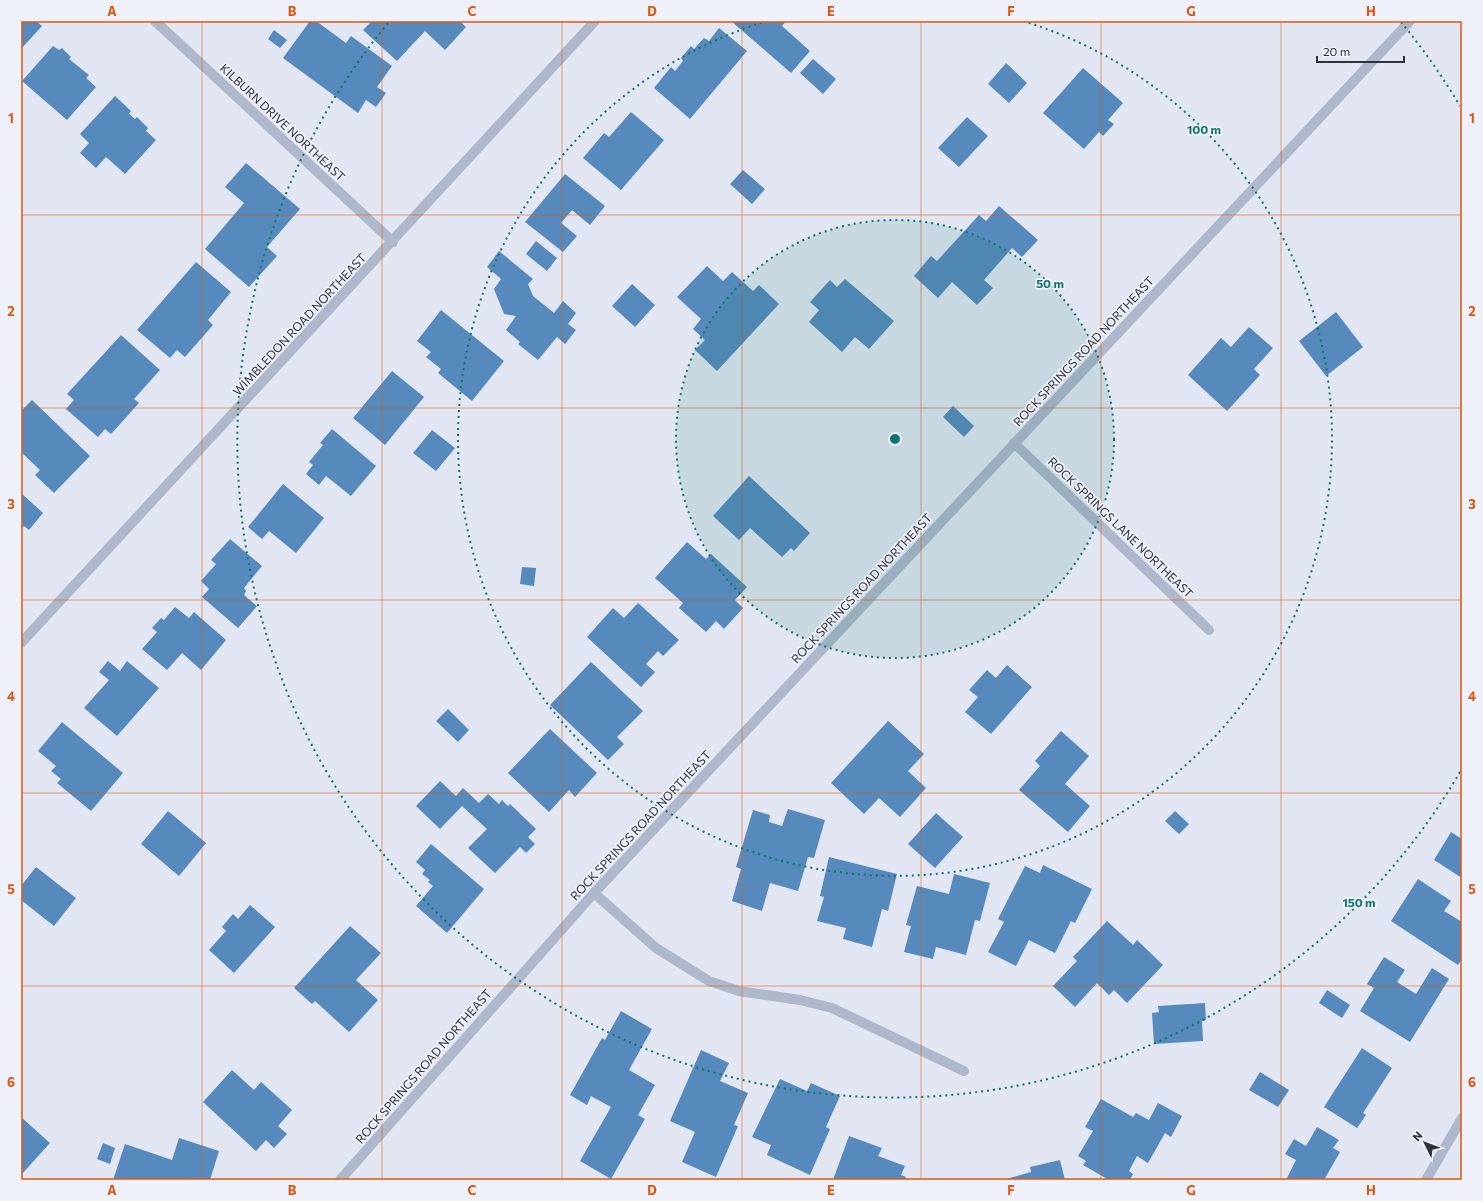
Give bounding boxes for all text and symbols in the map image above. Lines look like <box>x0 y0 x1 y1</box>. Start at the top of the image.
text: A <box>107 3 117 19</box>
text: B <box>288 3 297 19</box>
text: C <box>468 3 477 19</box>
text: D <box>647 3 657 19</box>
text: E <box>827 3 835 19</box>
text: F <box>1007 3 1015 19</box>
text: G <box>1186 3 1196 19</box>
text: H <box>1366 3 1376 19</box>
scale bar <box>1317 38 1404 64</box>
text: 20 m <box>1323 44 1350 58</box>
street label: KILBURN DRIVE NORTHEAST <box>218 60 348 184</box>
text: 1 <box>8 110 14 126</box>
text: 1 <box>1469 110 1475 126</box>
text: 100 m <box>1187 122 1221 136</box>
street label: WIMBLEDON ROAD NORTHEAST <box>229 250 369 398</box>
street label: ROCK SPRINGS ROAD NORTHEAST <box>1010 273 1156 429</box>
text: 50 m <box>1036 276 1064 290</box>
text: 2 <box>7 303 15 319</box>
text: 2 <box>1468 303 1476 319</box>
centre of rings <box>888 432 902 446</box>
street label: ROCK SPRINGS LANE NORTHEAST <box>1046 454 1197 600</box>
text: 3 <box>7 496 15 512</box>
text: 3 <box>1468 496 1476 512</box>
street label: ROCK SPRINGS ROAD NORTHEAST <box>788 510 934 666</box>
text: 4 <box>7 688 15 704</box>
text: 4 <box>1468 688 1476 704</box>
street label: ROCK SPRINGS ROAD NORTHEAST <box>567 747 713 903</box>
text: 5 <box>7 881 15 897</box>
text: 5 <box>1468 881 1476 897</box>
text: 150 m <box>1342 895 1376 909</box>
street label: ROCK SPRINGS ROAD NORTHEAST <box>352 986 494 1146</box>
text: 6 <box>7 1074 15 1090</box>
text: 6 <box>1468 1074 1476 1090</box>
north arrow <box>1405 1123 1445 1163</box>
text: N <box>1410 1129 1425 1143</box>
text: A <box>107 1182 117 1198</box>
text: B <box>288 1182 297 1198</box>
text: C <box>468 1182 477 1198</box>
text: D <box>647 1182 657 1198</box>
text: E <box>827 1182 835 1198</box>
text: F <box>1007 1182 1015 1198</box>
text: G <box>1186 1182 1196 1198</box>
text: H <box>1366 1182 1376 1198</box>

